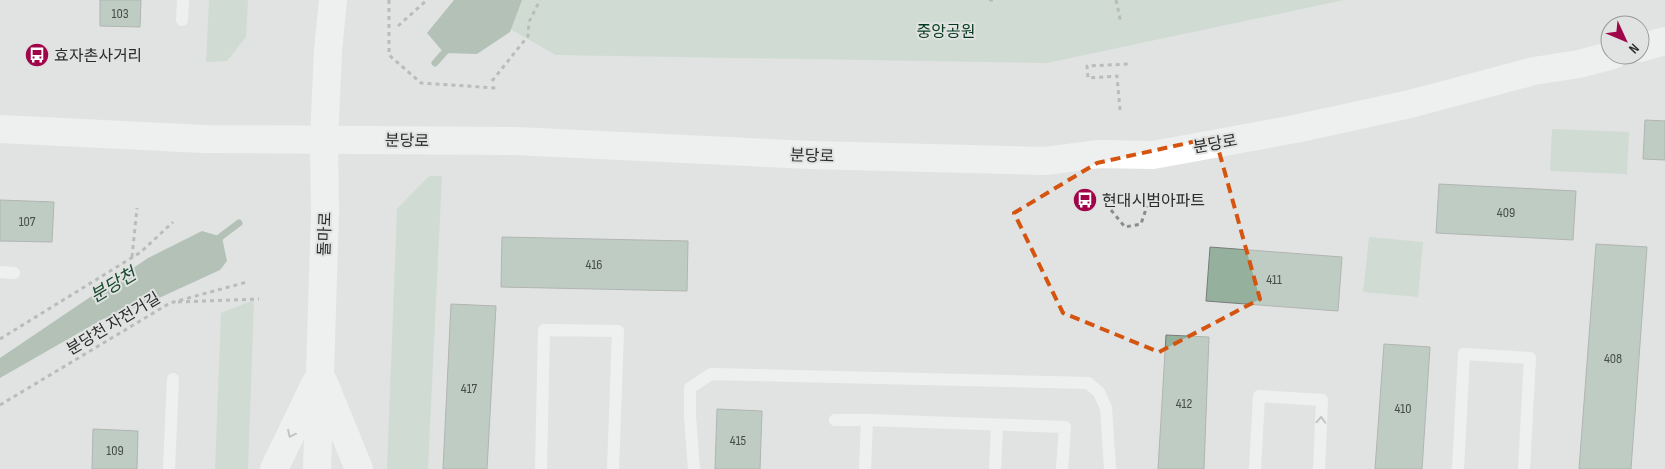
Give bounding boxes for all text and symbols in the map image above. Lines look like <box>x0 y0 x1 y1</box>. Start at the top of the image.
house number: 103 <box>111 5 129 22</box>
north arrow <box>1600 15 1650 65</box>
park label: 중앙공원 <box>917 23 975 42</box>
text: N <box>1625 40 1643 57</box>
bus stop icon: 효자촌사거리 <box>24 42 50 68</box>
place label: 효자촌사거리 <box>54 47 142 66</box>
street label: 분당로 <box>1192 131 1239 158</box>
street label: 분당로 <box>385 132 429 151</box>
street label: 분당로 <box>790 146 835 167</box>
bus stop icon: 현대시범아파트 <box>1072 187 1098 213</box>
place label: 현대시범아파트 <box>1102 192 1205 211</box>
house number: 409 <box>1497 204 1515 221</box>
street label: 돌마로 <box>315 211 336 256</box>
house number: 107 <box>19 213 36 230</box>
house number: 416 <box>586 256 602 273</box>
water label: 분당천 <box>87 262 142 307</box>
house number: 411 <box>1266 271 1282 288</box>
street label: 분당천 자전거길 <box>64 289 164 360</box>
house number: 408 <box>1604 350 1622 367</box>
house number: 417 <box>461 380 478 397</box>
house number: 412 <box>1176 395 1193 412</box>
house number: 410 <box>1394 400 1412 417</box>
one-way arrow <box>1315 416 1326 424</box>
one-way arrow <box>287 429 297 438</box>
house number: 415 <box>730 432 747 449</box>
house number: 109 <box>106 442 124 459</box>

